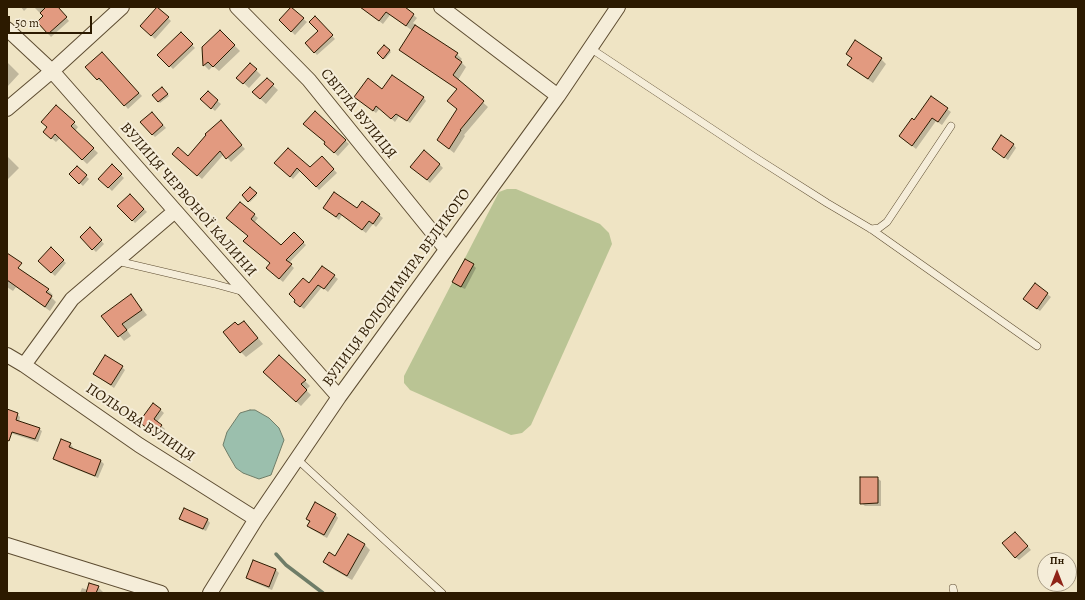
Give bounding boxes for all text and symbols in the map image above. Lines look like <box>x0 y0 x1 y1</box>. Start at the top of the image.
scale bar <box>10 8 94 34</box>
text: 50 m <box>15 15 39 31</box>
street label: СВІТЛА ВУЛИЦЯ <box>316 65 400 163</box>
street label: ВУЛИЦЯ ЧЕРВОНОЇ КАЛИНИ <box>116 119 260 281</box>
street label: ВУЛИЦЯ ВОЛОДИМИРА ВЕЛИКОГО <box>319 186 475 390</box>
street label: ПОЛЬОВА ВУЛИЦЯ <box>82 380 198 466</box>
north arrow <box>1037 552 1077 592</box>
text: Пн <box>1050 553 1064 568</box>

